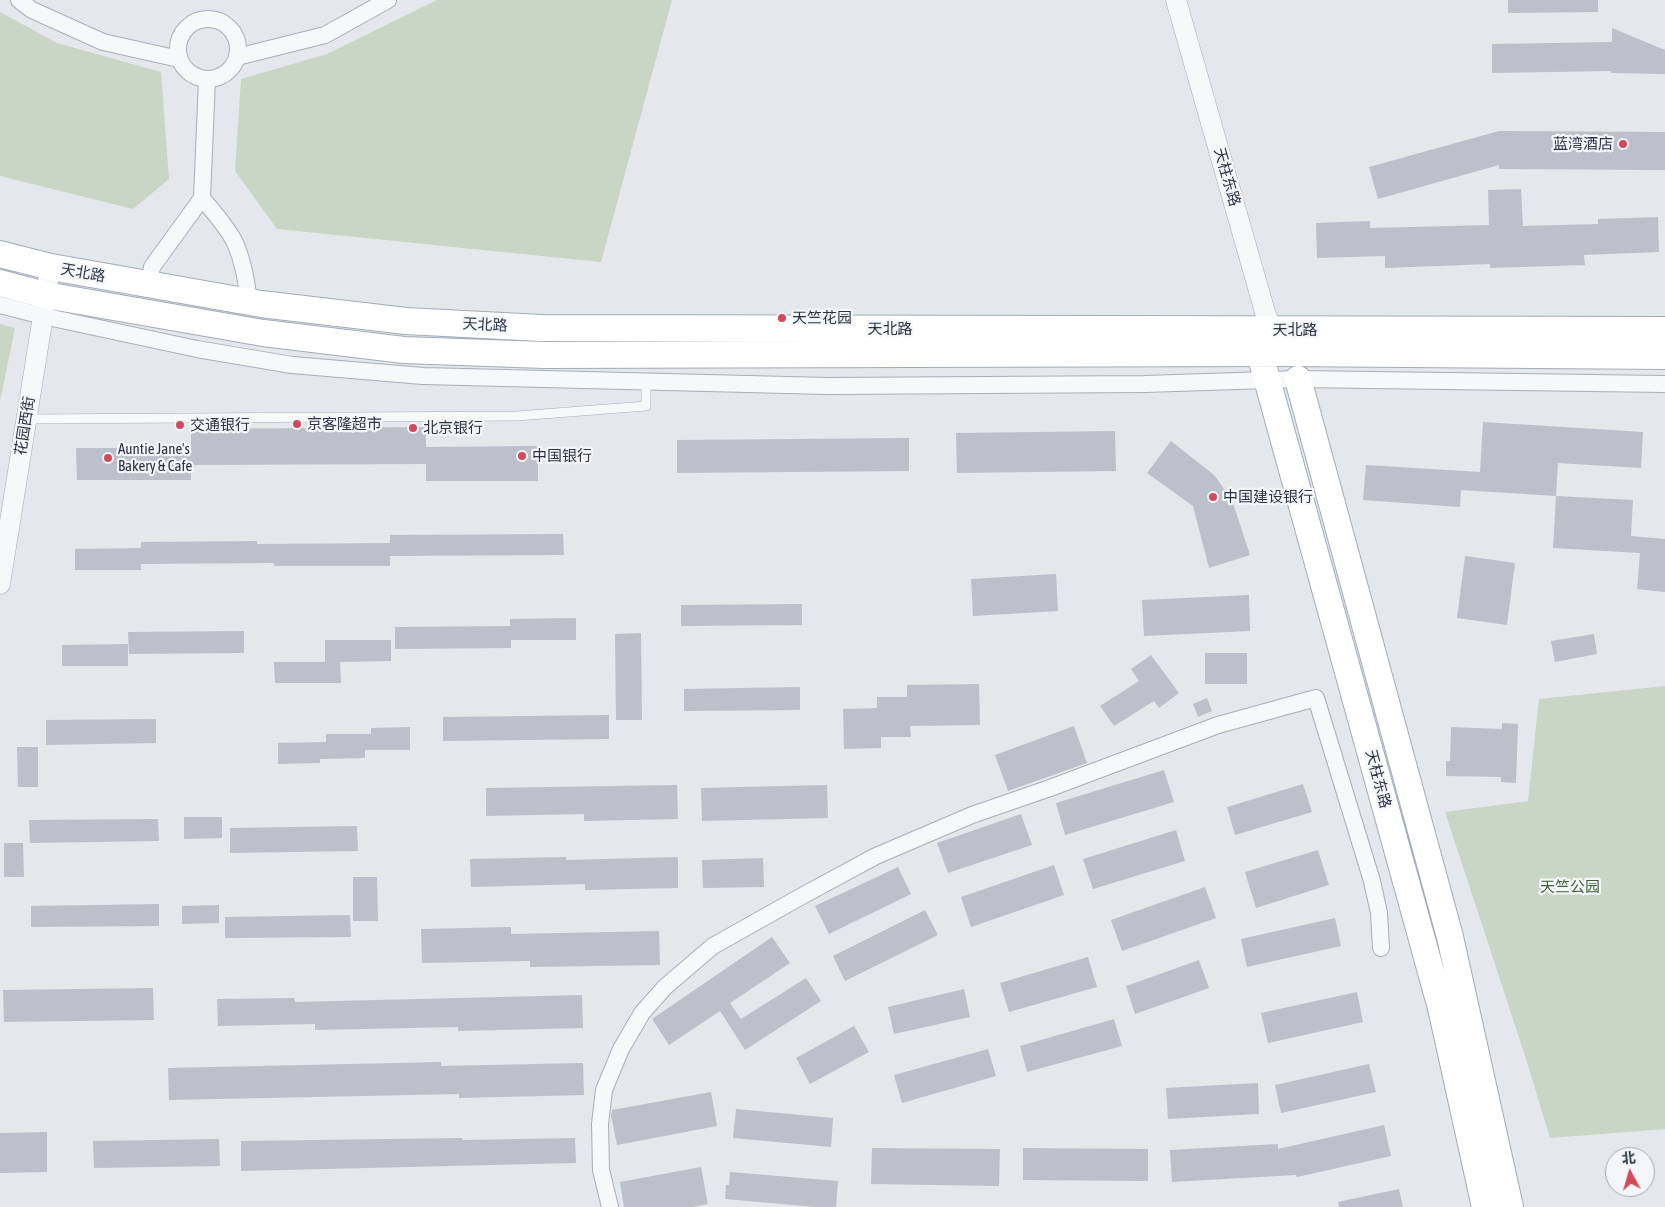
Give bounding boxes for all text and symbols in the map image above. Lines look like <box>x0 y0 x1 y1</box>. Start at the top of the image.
place label: 蓝湾酒店 <box>1553 135 1613 153</box>
marker: 蓝湾酒店 <box>1617 138 1629 150</box>
street label: 天柱东路 <box>1210 146 1244 208</box>
street label: 天北路 <box>59 260 107 286</box>
place label: 天竺花园 <box>792 309 852 327</box>
marker: 天竺花园 <box>776 312 788 324</box>
street label: 天北路 <box>462 315 508 335</box>
street label: 天北路 <box>868 320 912 338</box>
street label: 天北路 <box>1273 321 1317 339</box>
street label: 花园西街 <box>11 395 39 457</box>
place label: 京客隆超市 <box>307 415 382 433</box>
place label: 交通银行 <box>190 416 250 434</box>
marker: 京客隆超市 <box>291 418 303 430</box>
marker: 交通银行 <box>174 419 186 431</box>
place label: 北京银行 <box>423 419 483 437</box>
marker: 北京银行 <box>407 422 419 434</box>
place label: Auntie Jane's Bakery & Cafe <box>118 440 192 475</box>
place label: 中国银行 <box>532 447 592 465</box>
marker: 中国银行 <box>516 450 528 462</box>
marker: Auntie Jane's Bakery & Cafe <box>102 452 114 464</box>
place label: 中国建设银行 <box>1223 488 1313 506</box>
marker: 中国建设银行 <box>1207 491 1219 503</box>
street label: 天柱东路 <box>1362 748 1394 810</box>
park label: 天竺公园 <box>1540 878 1600 896</box>
north arrow <box>1605 1147 1655 1197</box>
text: 北 <box>1621 1149 1636 1167</box>

